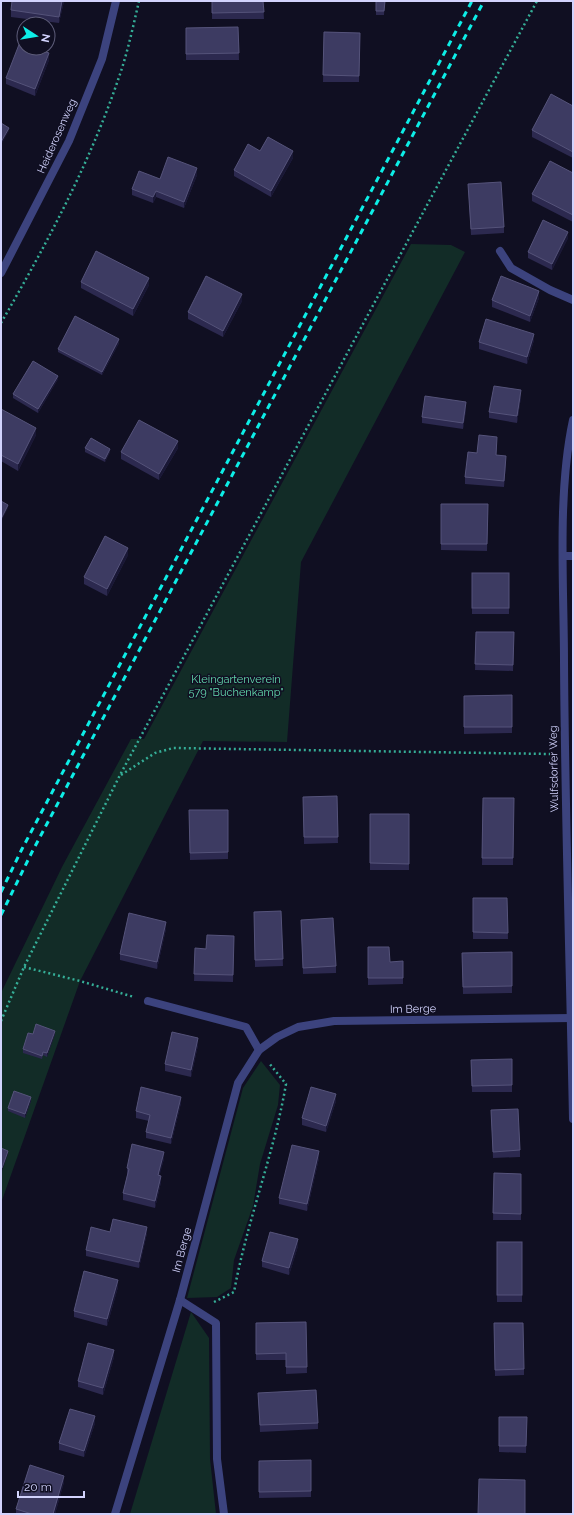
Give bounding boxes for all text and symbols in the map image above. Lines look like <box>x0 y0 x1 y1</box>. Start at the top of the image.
north arrow <box>16 16 56 56</box>
text: N <box>38 33 53 43</box>
street label: Heiderosenweg <box>35 97 79 175</box>
park label: Kleingartenverein 579 "Buchenkamp" <box>189 673 283 699</box>
street label: Wulfsdorfer Weg <box>547 726 561 812</box>
street label: Im Berge <box>390 1002 437 1016</box>
street label: Im Berge <box>170 1225 194 1274</box>
scale bar <box>18 1473 84 1499</box>
text: 20 m <box>24 1480 52 1494</box>

